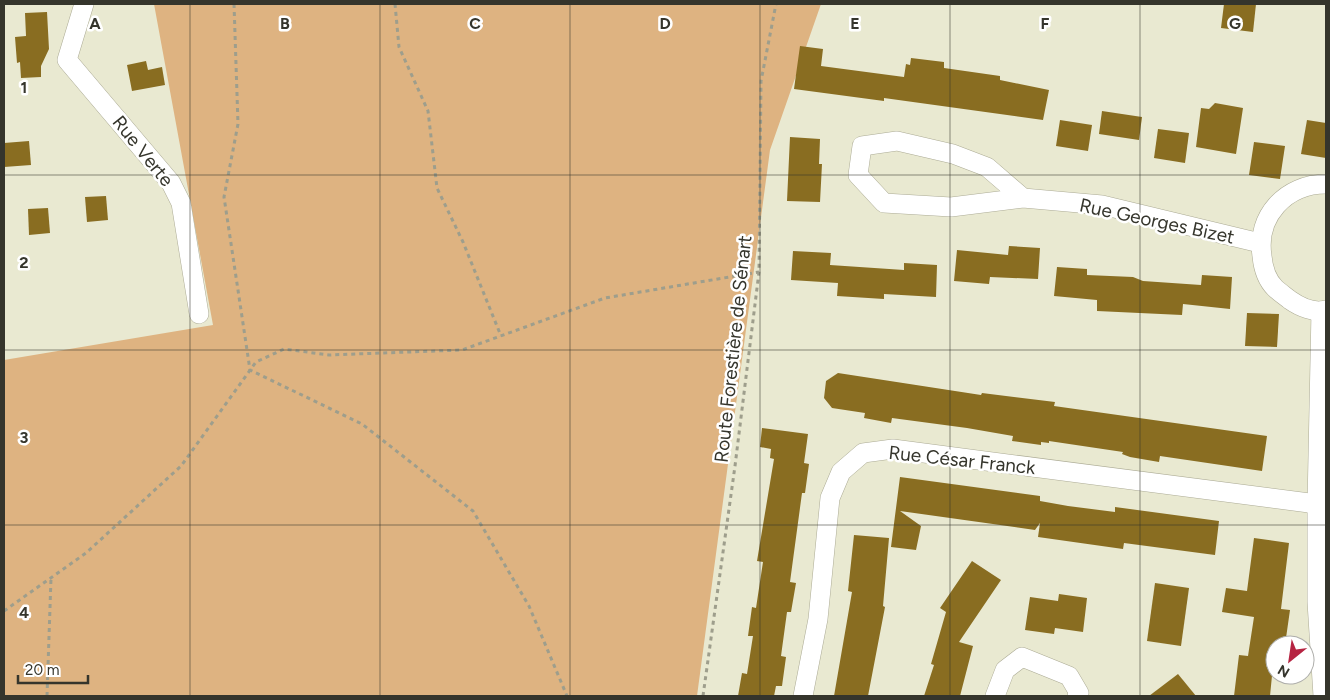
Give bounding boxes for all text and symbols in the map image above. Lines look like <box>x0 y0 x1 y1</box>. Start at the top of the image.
text: A <box>89 14 101 33</box>
text: B <box>280 14 290 33</box>
text: C <box>469 14 481 33</box>
text: D <box>659 14 671 33</box>
text: E <box>850 14 860 33</box>
text: F <box>1041 14 1050 33</box>
text: G <box>1229 14 1241 33</box>
text: 1 <box>21 78 27 97</box>
street label: Rue Verte <box>108 111 178 191</box>
street label: Rue Georges Bizet <box>1077 193 1237 249</box>
street label: Route Forestière de Sénart <box>710 234 756 464</box>
text: 2 <box>19 253 29 272</box>
text: 3 <box>20 428 29 447</box>
street label: Rue César Franck <box>887 441 1037 479</box>
text: 4 <box>19 603 29 622</box>
north arrow <box>1265 635 1315 685</box>
scale bar <box>18 652 88 684</box>
text: 20 m <box>25 661 59 679</box>
text: N <box>1275 661 1293 681</box>

